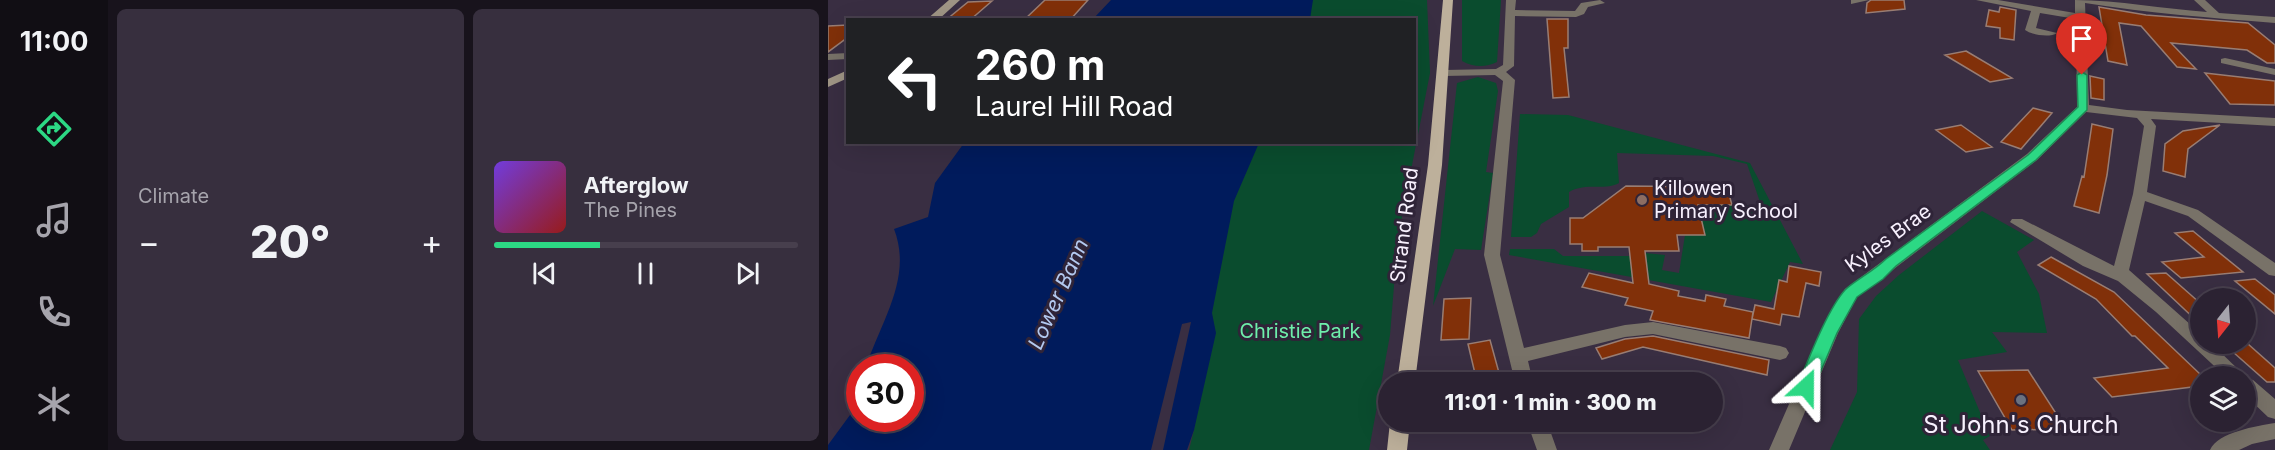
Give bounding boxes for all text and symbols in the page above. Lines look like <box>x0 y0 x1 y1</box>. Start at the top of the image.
pin <box>2056 13 2107 75</box>
icon: arrive <box>2065 22 2098 55</box>
text: 11:00 <box>20 25 88 58</box>
text: 260 m <box>975 39 1105 90</box>
icon: left <box>876 42 954 120</box>
text: Laurel Hill Road <box>975 90 1173 123</box>
icon: directions <box>33 108 75 150</box>
street label: Strand Road <box>1385 166 1423 284</box>
text: Afterglow <box>584 172 689 198</box>
place label: Killowen Primary School <box>1654 176 1798 223</box>
text: Climate <box>138 184 209 208</box>
marker: Killowen Primary School <box>1635 193 1649 207</box>
text: The Pines <box>584 198 677 222</box>
icon: music <box>33 199 75 241</box>
street label: Kyles Brae <box>1840 199 1936 277</box>
text: 20° <box>250 214 331 269</box>
text: − <box>138 222 160 262</box>
text: + <box>421 222 442 262</box>
water label: Lower Bann <box>1023 235 1093 353</box>
icon: previous <box>528 257 561 290</box>
icon: pause <box>629 257 662 290</box>
icon: next <box>731 257 764 290</box>
north arrow <box>2190 288 2256 354</box>
map controls <box>2190 288 2256 432</box>
icon: phone <box>33 291 75 333</box>
park label: Christie Park <box>1239 319 1361 343</box>
speed limit sign: 30 <box>846 354 924 432</box>
position arrow <box>1774 355 1838 419</box>
button: layers <box>2190 366 2256 432</box>
icon: climate <box>33 383 75 425</box>
text: 11:01 · 1 min · 300 m <box>1444 389 1657 415</box>
marker: St John's Church <box>2014 393 2028 407</box>
place label: St John's Church <box>1923 410 2119 439</box>

